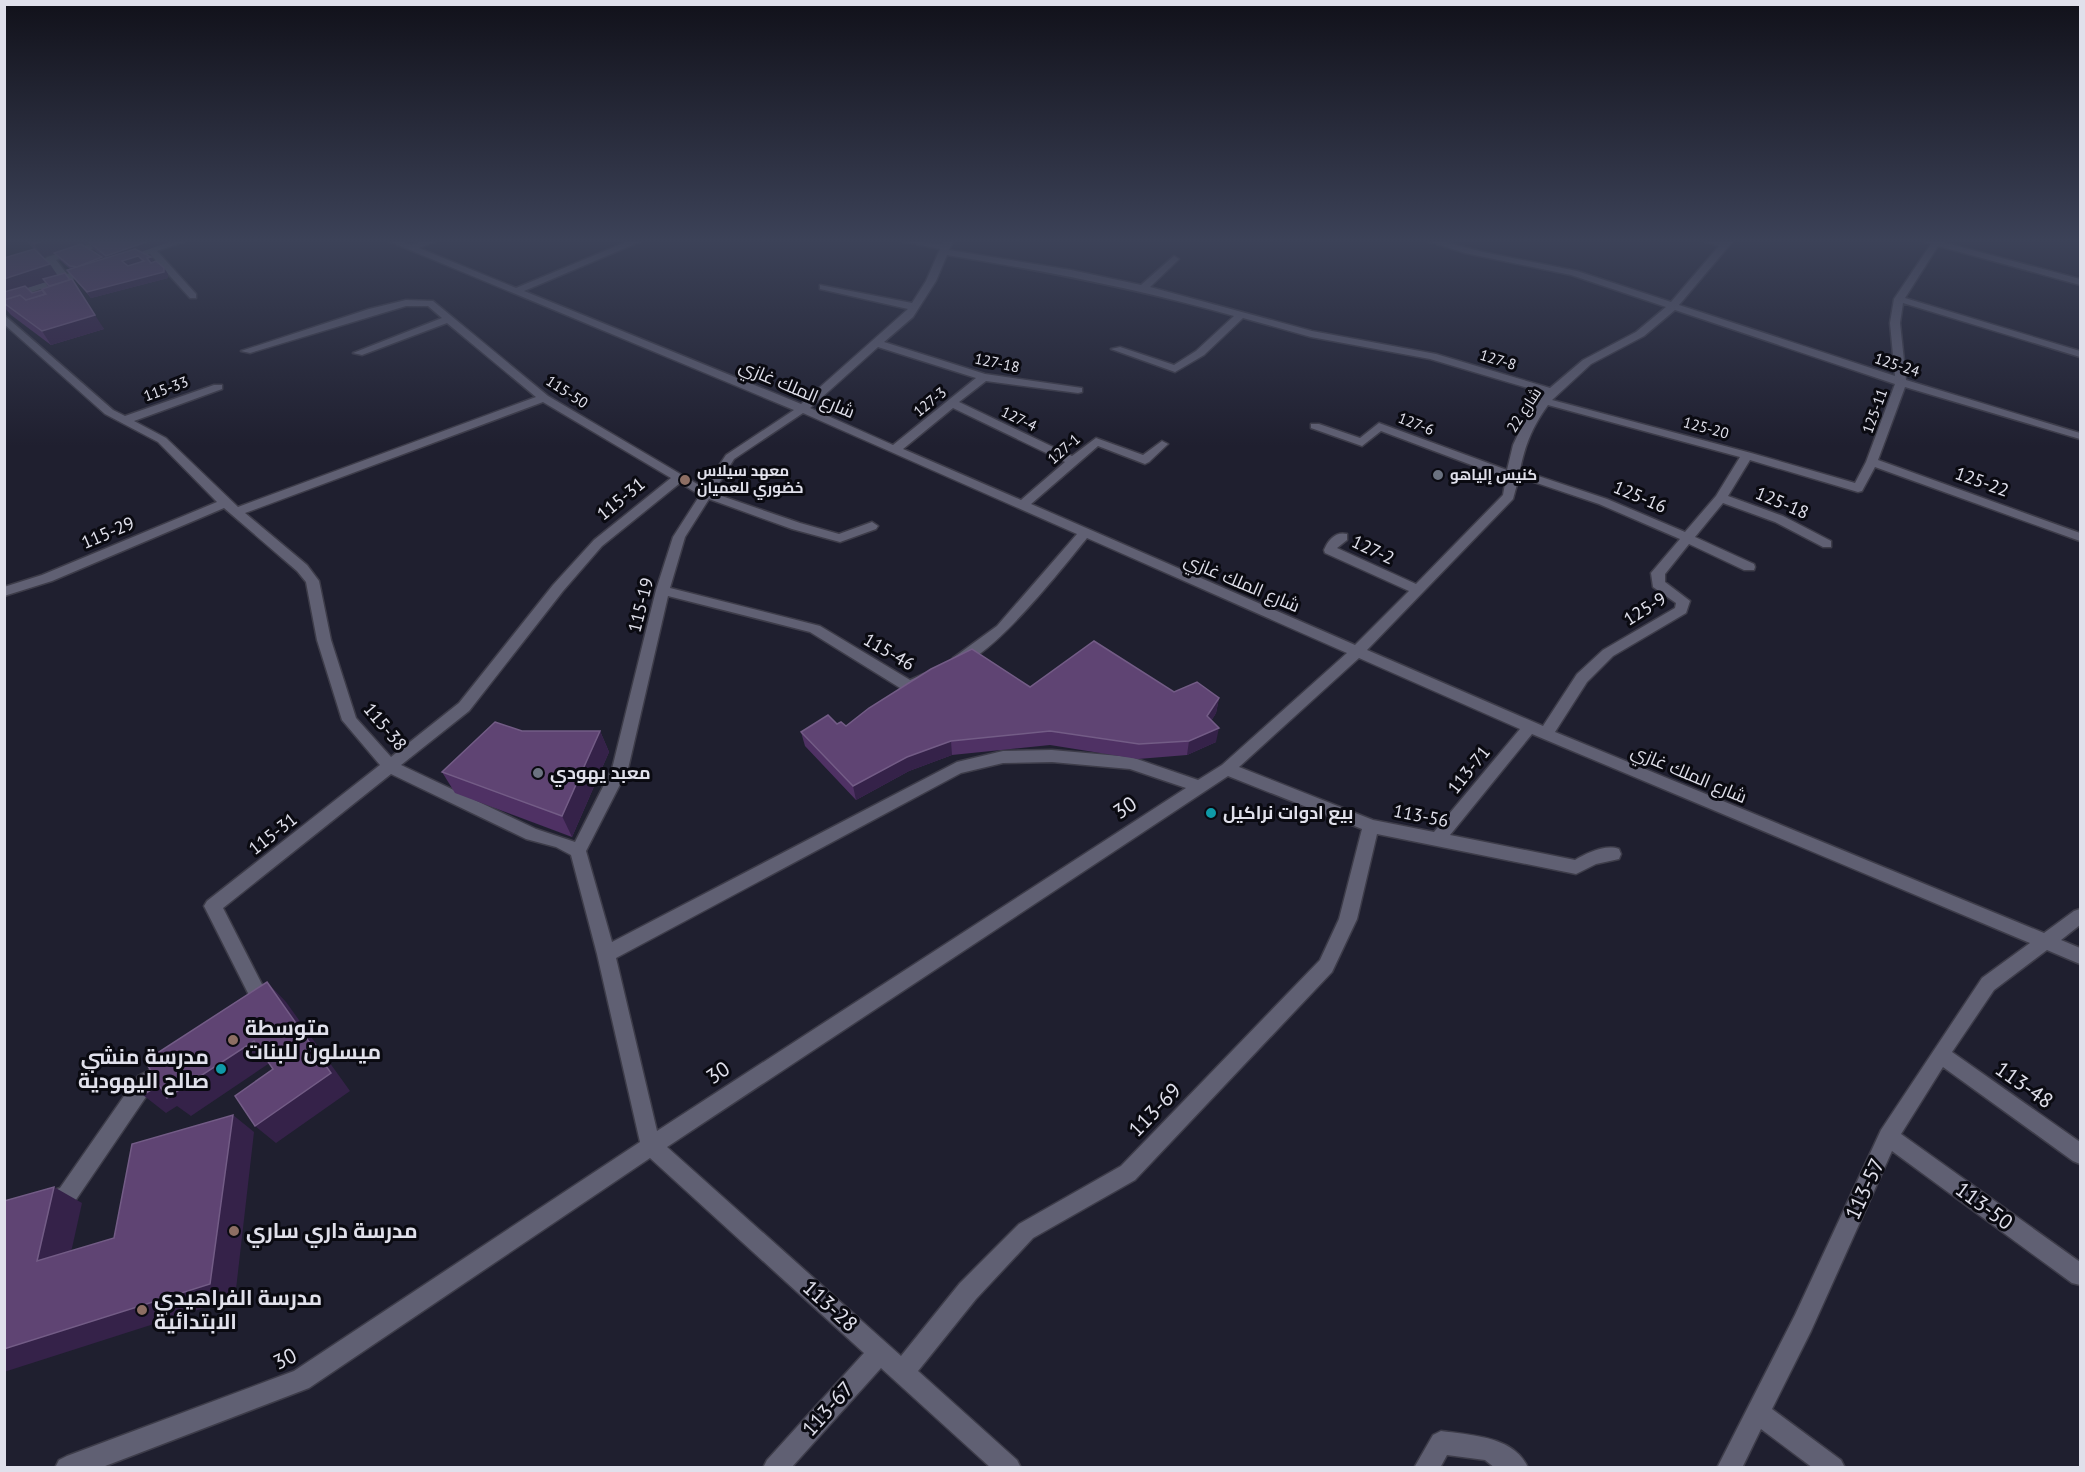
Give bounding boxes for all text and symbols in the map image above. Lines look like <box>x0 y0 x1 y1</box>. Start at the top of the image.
street label: 127-8 <box>1478 345 1519 374</box>
street label: 125-24 <box>1872 348 1922 381</box>
street label: 127-18 <box>973 349 1021 377</box>
street label: شارع الملك غازي <box>735 354 859 426</box>
street label: 115-50 <box>543 371 592 412</box>
street label: 115-33 <box>141 372 191 405</box>
street label: 127-3 <box>909 383 950 421</box>
street label: شارع 22 <box>1502 384 1547 437</box>
street label: 125-11 <box>1858 386 1891 436</box>
street label: 127-4 <box>998 402 1040 435</box>
street label: 127-6 <box>1395 408 1437 439</box>
street label: 125-20 <box>1681 412 1731 443</box>
street label: 127-1 <box>1043 429 1084 468</box>
place label: معهد سيلاس خضوري للعميان <box>697 461 803 500</box>
street label: 125-22 <box>1952 461 2012 502</box>
place label: كنيس إلياهو <box>1450 465 1537 485</box>
marker: كنيس إلياهو <box>1431 468 1445 482</box>
street label: 115-31 <box>592 472 650 525</box>
marker: معهد سيلاس خضوري للعميان <box>678 473 692 487</box>
street label: 125-16 <box>1610 475 1670 518</box>
street label: 125-18 <box>1752 481 1812 524</box>
street label: 115-29 <box>78 511 138 554</box>
street label: 127-2 <box>1348 530 1398 569</box>
street label: شارع الملك غازي <box>1180 548 1304 620</box>
street label: 115-19 <box>623 575 658 635</box>
street label: 125-9 <box>1619 587 1670 630</box>
street label: 115-46 <box>859 628 919 675</box>
street label: 115-38 <box>359 698 412 755</box>
street label: شارع الملك غازي <box>1627 739 1751 811</box>
street label: 113-71 <box>1442 741 1495 799</box>
place label: معبد يهودي <box>550 761 651 787</box>
marker: معبد يهودي <box>531 766 545 780</box>
street label: 30 <box>1108 790 1142 825</box>
street label: 113-56 <box>1392 799 1451 832</box>
place label: بيع ادوات نراكيل <box>1223 801 1353 825</box>
marker: بيع ادوات نراكيل <box>1204 806 1218 820</box>
street label: 115-31 <box>244 807 302 860</box>
place label: متوسطة ميسلون للبنات <box>245 1014 381 1065</box>
marker: متوسطة ميسلون للبنات <box>226 1033 240 1047</box>
place label: مدرسة منشي صالح اليهودية <box>78 1043 209 1095</box>
street label: 30 <box>701 1055 735 1090</box>
street label: 113-48 <box>1990 1055 2059 1114</box>
marker: مدرسة منشي صالح اليهودية <box>214 1062 228 1076</box>
street label: 113-69 <box>1122 1077 1187 1142</box>
street label: 113-57 <box>1839 1154 1890 1224</box>
street label: 113-50 <box>1950 1176 2018 1236</box>
place label: مدرسة داري ساري <box>246 1217 418 1248</box>
marker: مدرسة داري ساري <box>227 1224 241 1238</box>
street label: 113-28 <box>797 1274 863 1337</box>
place label: مدرسة الفراهيدي الابتدائية <box>154 1284 322 1335</box>
marker: مدرسة الفراهيدي الابتدائية <box>135 1303 149 1317</box>
street label: 30 <box>269 1341 301 1376</box>
street label: 113-67 <box>796 1376 859 1442</box>

